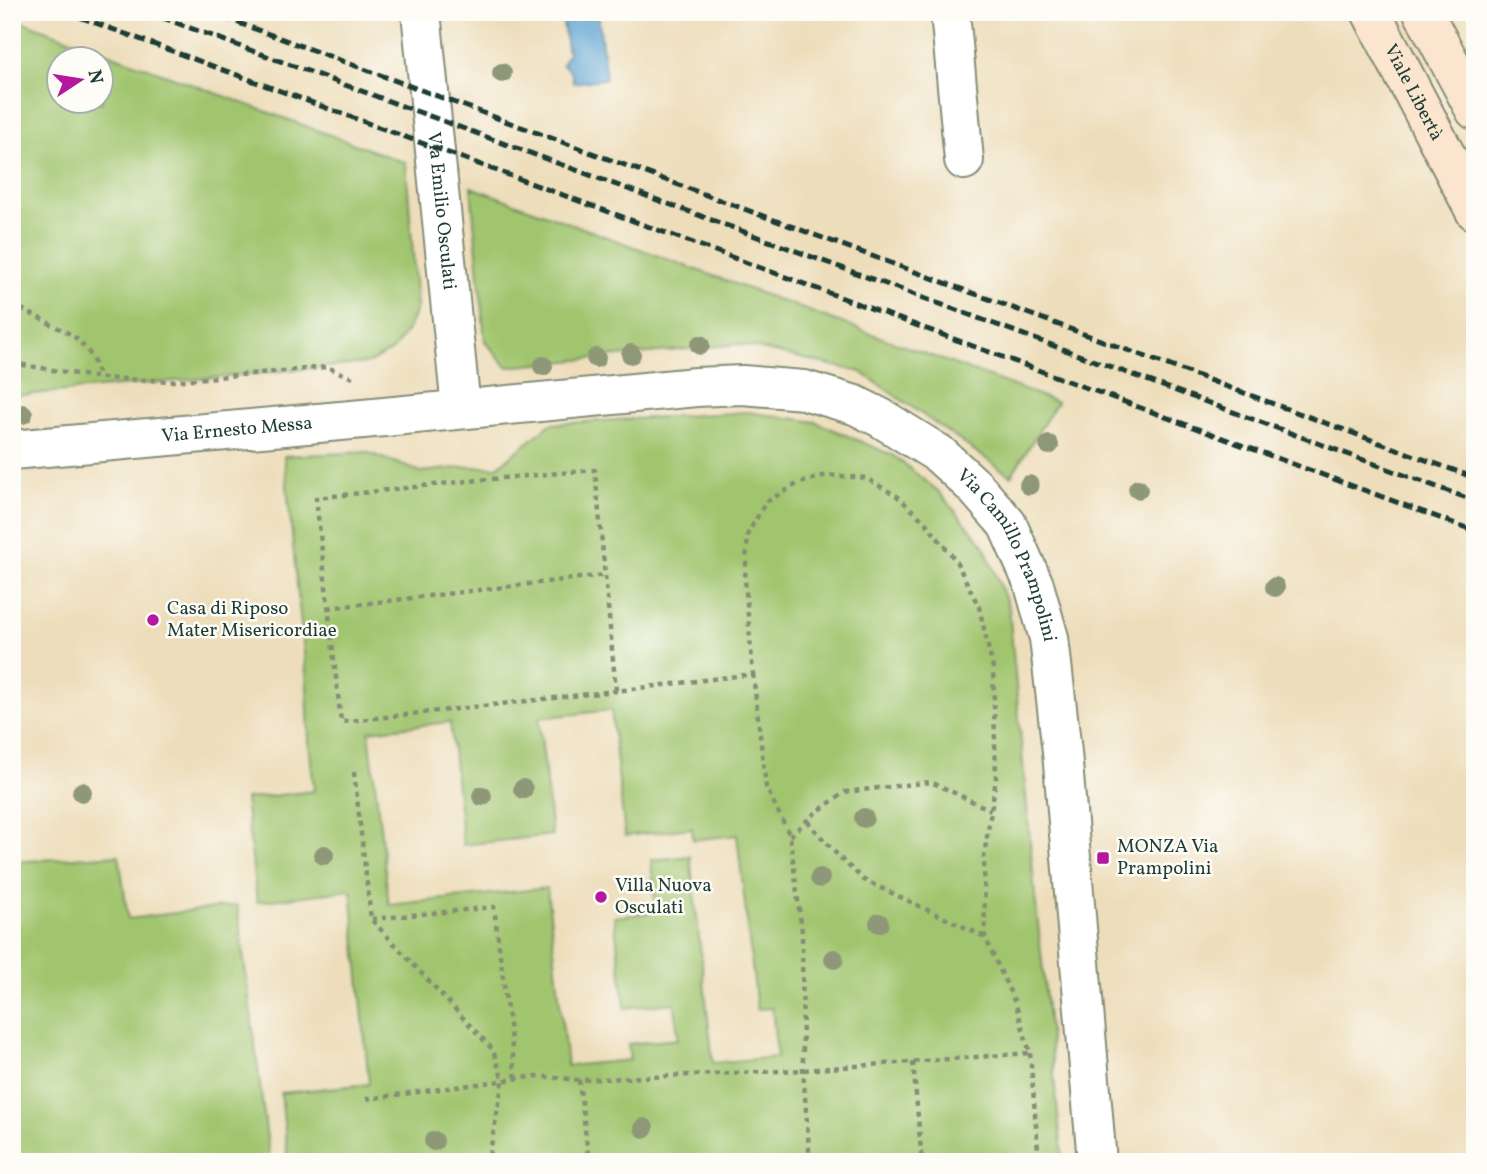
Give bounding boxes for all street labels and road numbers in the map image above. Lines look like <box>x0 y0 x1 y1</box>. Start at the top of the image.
street label: Viale Libertà <box>1377 40 1449 146</box>
street label: Via Emilio Osculati <box>420 131 462 292</box>
street label: Via Ernesto Messa <box>161 411 314 450</box>
street label: Via Camillo Prampolini <box>951 463 1062 643</box>

